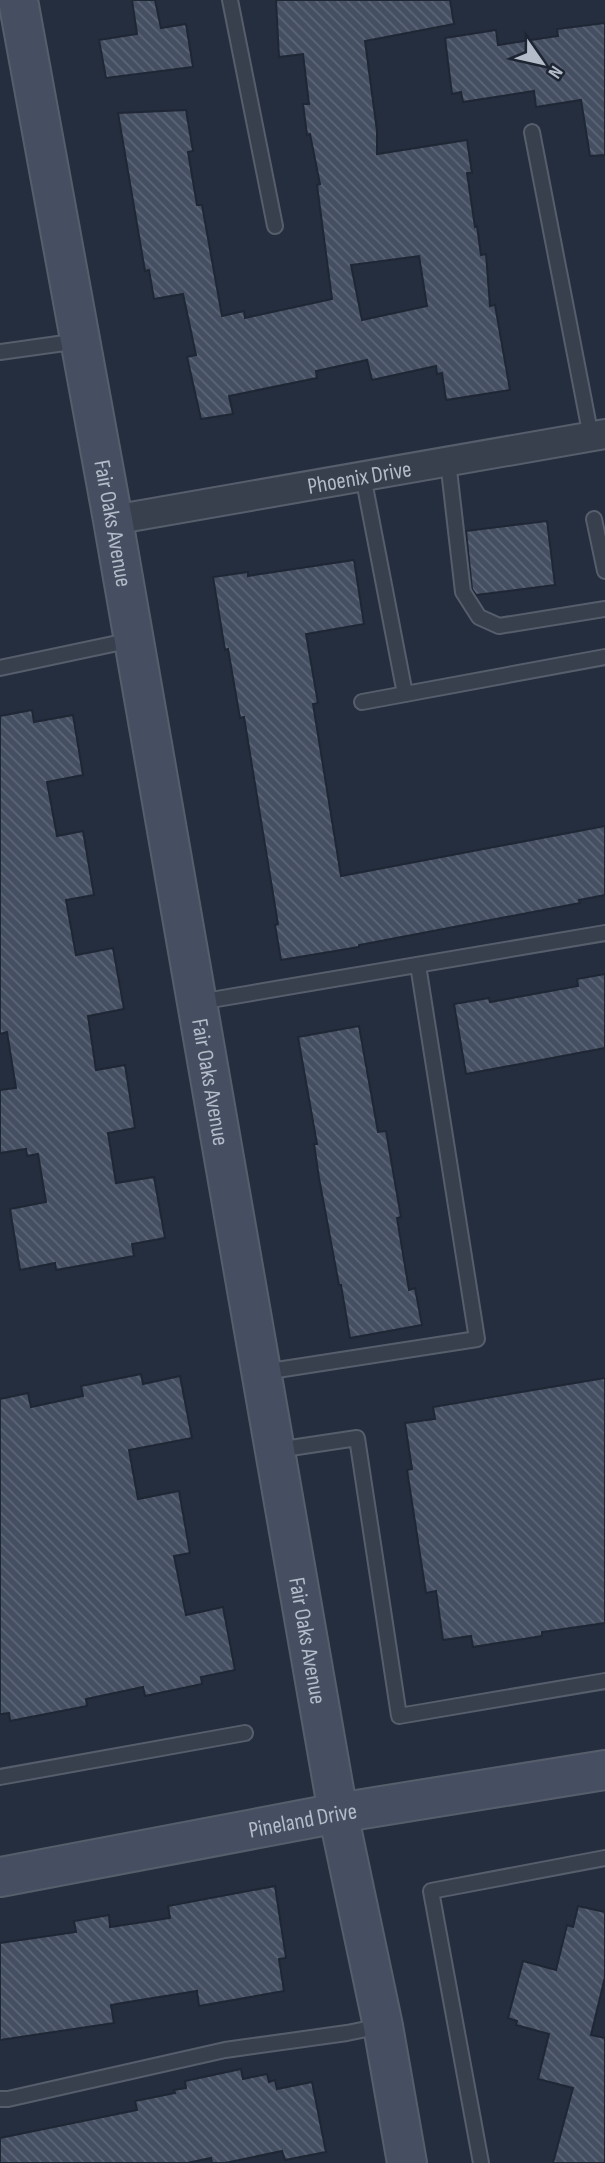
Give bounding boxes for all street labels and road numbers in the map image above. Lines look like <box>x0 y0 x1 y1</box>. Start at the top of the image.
street label: Phoenix Drive <box>305 455 414 501</box>
street label: Fair Oaks Avenue <box>87 458 137 589</box>
street label: Fair Oaks Avenue <box>185 1016 235 1148</box>
street label: Fair Oaks Avenue <box>282 1575 332 1706</box>
street label: Pineland Drive <box>246 1797 359 1845</box>

